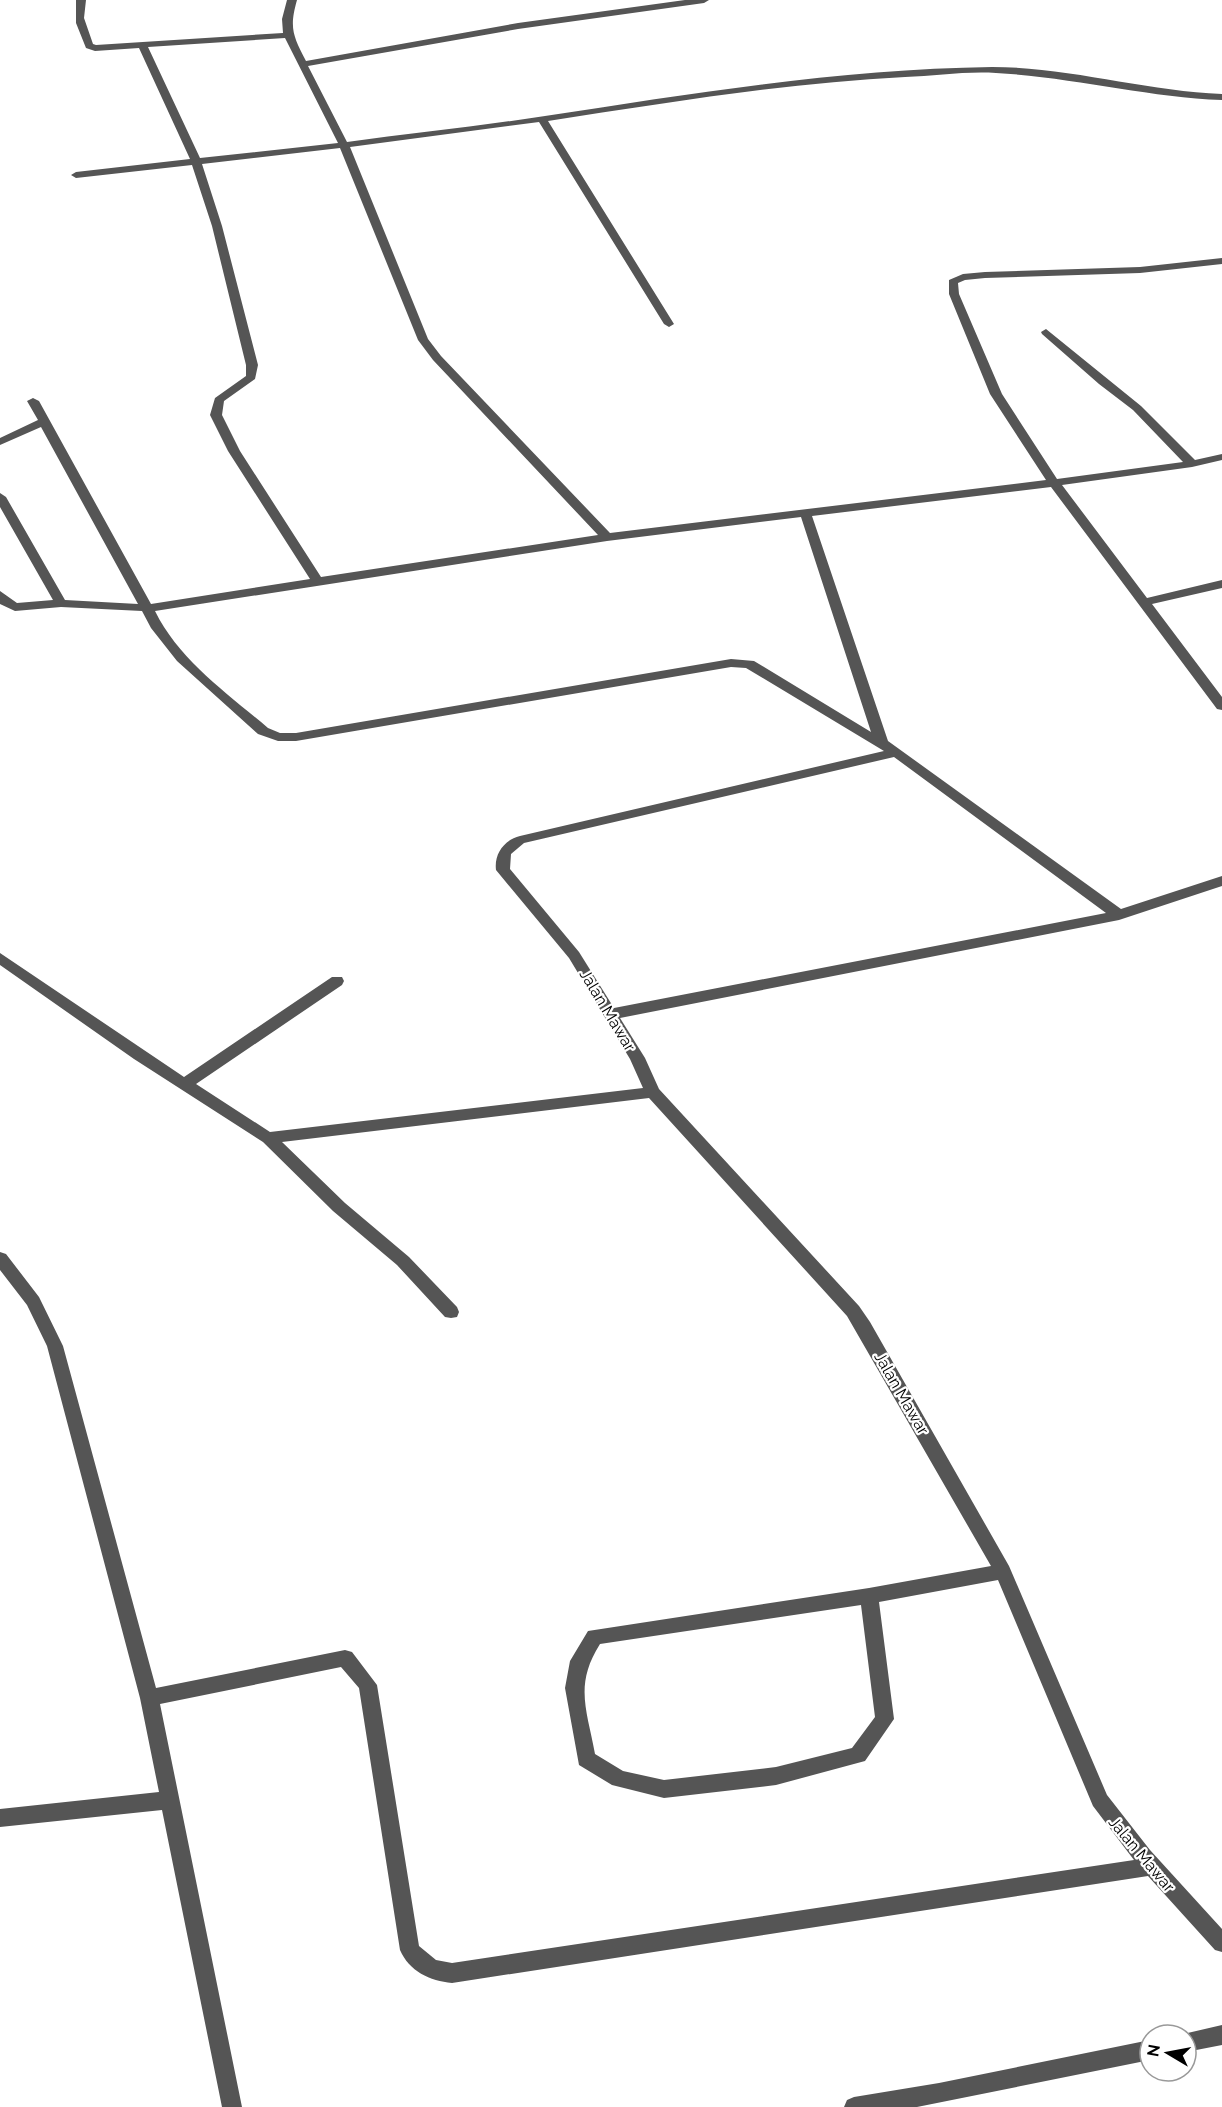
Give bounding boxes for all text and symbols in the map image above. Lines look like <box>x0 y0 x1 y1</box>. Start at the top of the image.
street label: Jalan Mawar <box>576 966 640 1055</box>
street label: Jalan Mawar <box>870 1349 933 1438</box>
street label: Jalan Mawar <box>1105 1813 1179 1896</box>
north arrow <box>1138 2023 1198 2083</box>
text: N <box>1143 2043 1164 2058</box>

